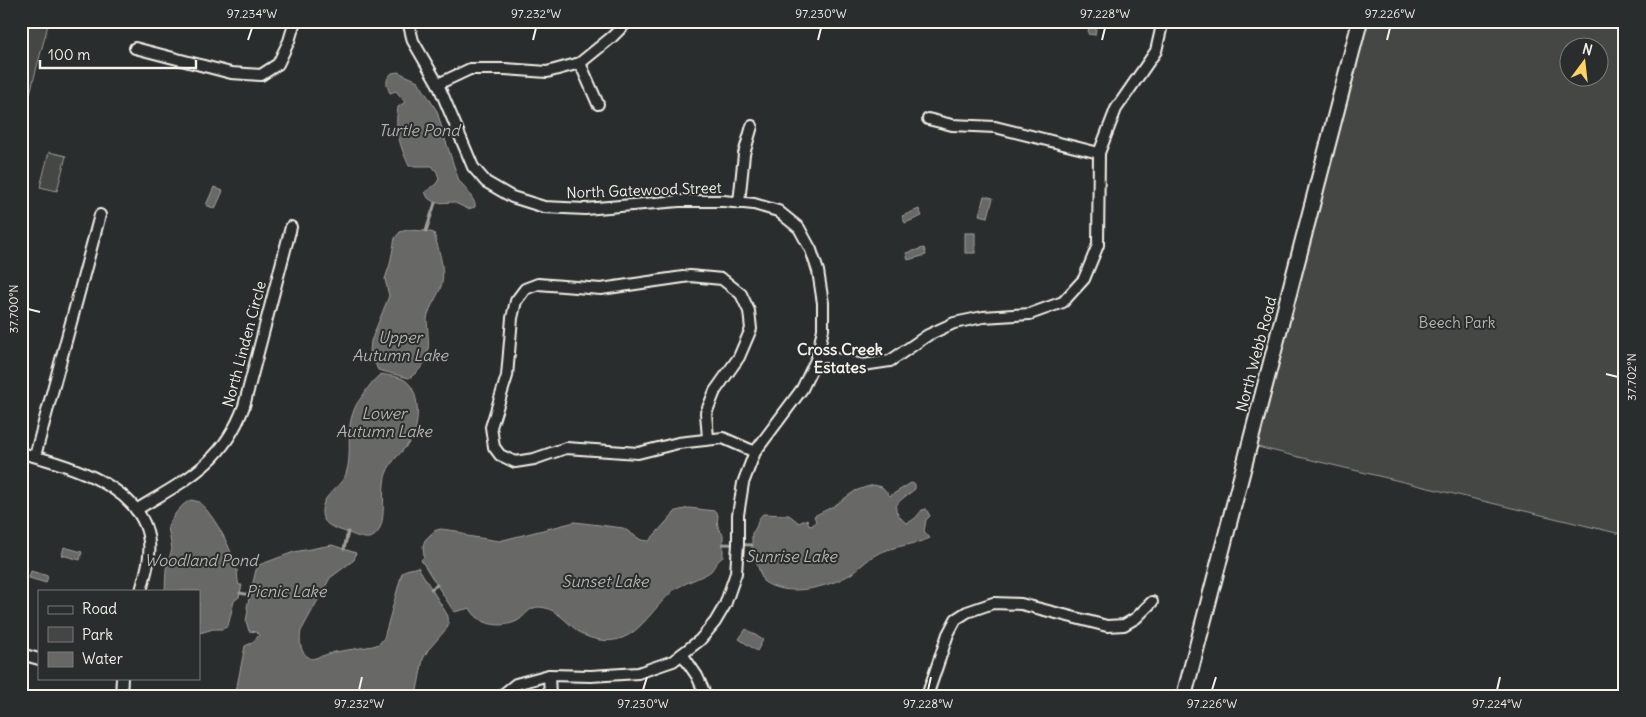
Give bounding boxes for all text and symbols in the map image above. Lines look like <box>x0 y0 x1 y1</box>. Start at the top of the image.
text: 97.234°W <box>227 6 277 21</box>
text: 97.232°W <box>511 6 561 21</box>
text: 97.230°W <box>795 6 847 21</box>
text: 97.228°W <box>1080 6 1130 21</box>
text: 97.226°W <box>1365 6 1415 21</box>
scale bar <box>40 38 196 70</box>
north arrow <box>1558 38 1608 88</box>
text: N <box>1580 39 1594 59</box>
text: 100 m <box>48 45 90 64</box>
water label: Turtle Pond <box>378 120 462 140</box>
street label: North Gatewood Street <box>566 178 722 202</box>
street label: North Linden Circle <box>218 279 270 409</box>
text: 37.700°N <box>6 284 21 334</box>
street label: North Webb Road <box>1231 294 1281 414</box>
park label: Beech Park <box>1419 313 1496 332</box>
water label: Upper Autumn Lake <box>352 327 449 365</box>
district label: Cross Creek Estates <box>797 339 883 377</box>
text: 37.702°N <box>1624 353 1639 401</box>
water label: Lower Autumn Lake <box>336 403 433 441</box>
water label: Sunrise Lake <box>745 546 838 566</box>
water label: Woodland Pond <box>144 550 260 570</box>
water label: Sunset Lake <box>562 571 650 591</box>
water label: Picnic Lake <box>246 581 328 601</box>
legend <box>38 590 200 680</box>
text: Road <box>82 599 117 618</box>
text: Park <box>82 625 113 644</box>
text: Water <box>82 649 123 668</box>
text: 97.232°W <box>334 696 384 711</box>
text: 97.230°W <box>617 696 669 711</box>
text: 97.228°W <box>903 696 953 711</box>
text: 97.226°W <box>1187 696 1237 711</box>
text: 97.224°W <box>1472 696 1522 711</box>

